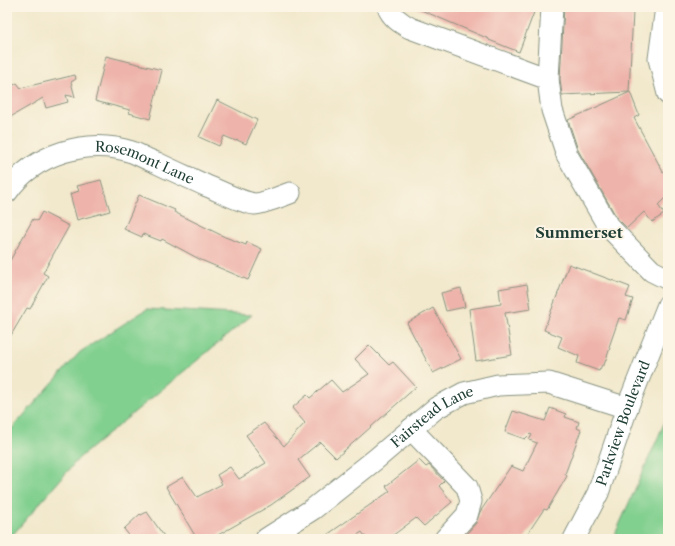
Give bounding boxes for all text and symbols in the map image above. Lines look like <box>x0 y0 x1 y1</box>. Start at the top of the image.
street label: Rosemont Lane <box>95 138 197 188</box>
district label: Summerset <box>535 223 623 242</box>
street label: Parkview Boulevard <box>592 357 654 488</box>
street label: Fairstead Lane <box>387 382 475 452</box>

